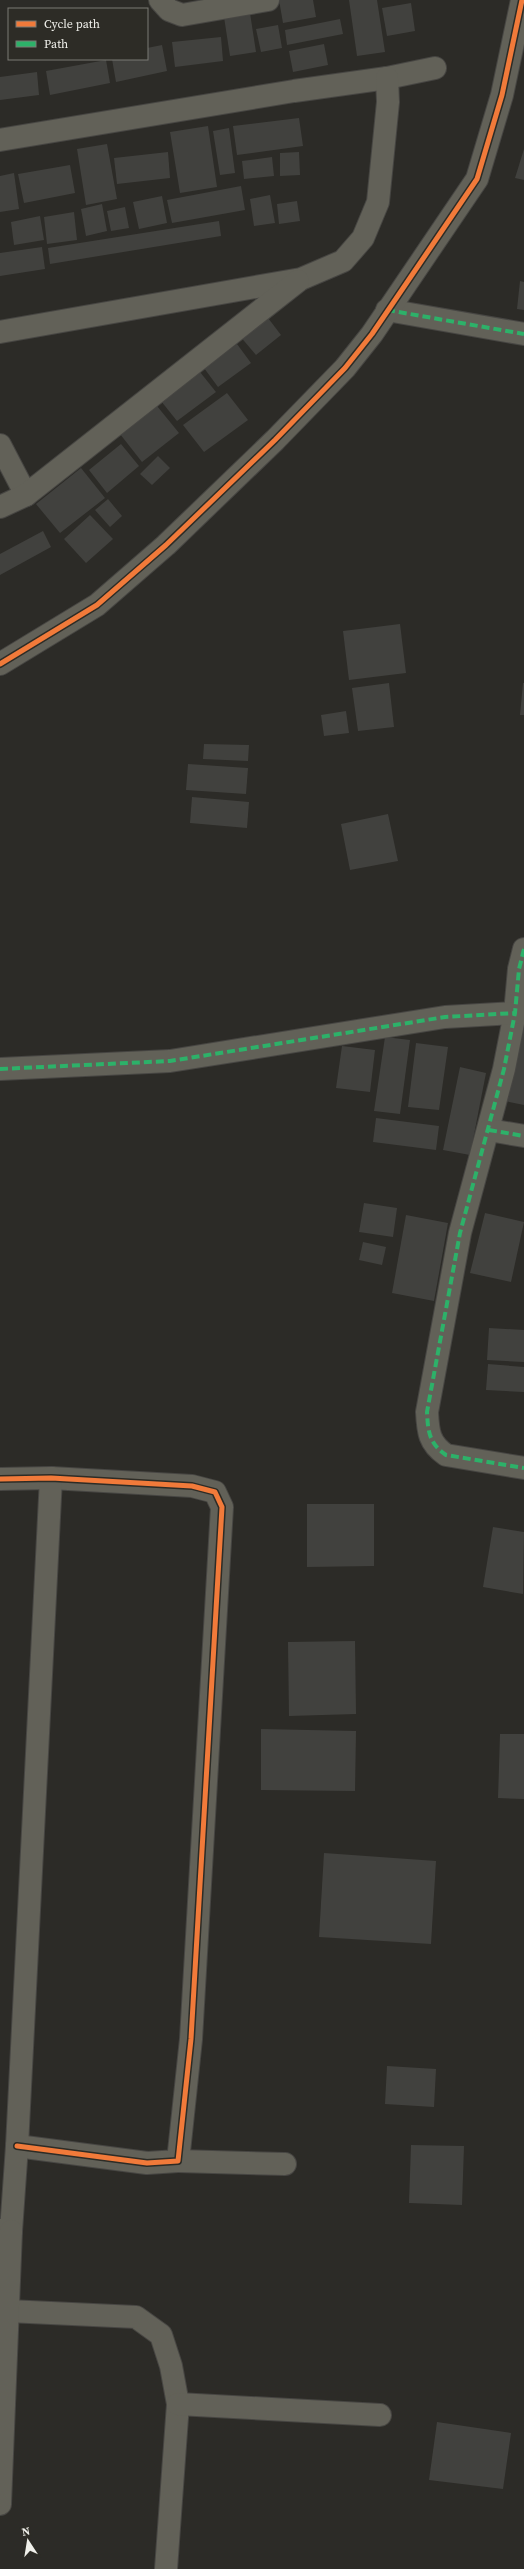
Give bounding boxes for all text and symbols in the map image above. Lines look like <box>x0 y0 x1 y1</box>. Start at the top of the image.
legend <box>8 8 148 60</box>
text: Cycle path <box>44 16 100 32</box>
text: Path <box>44 36 68 52</box>
north arrow <box>8 2521 48 2561</box>
text: N <box>21 2524 32 2540</box>

